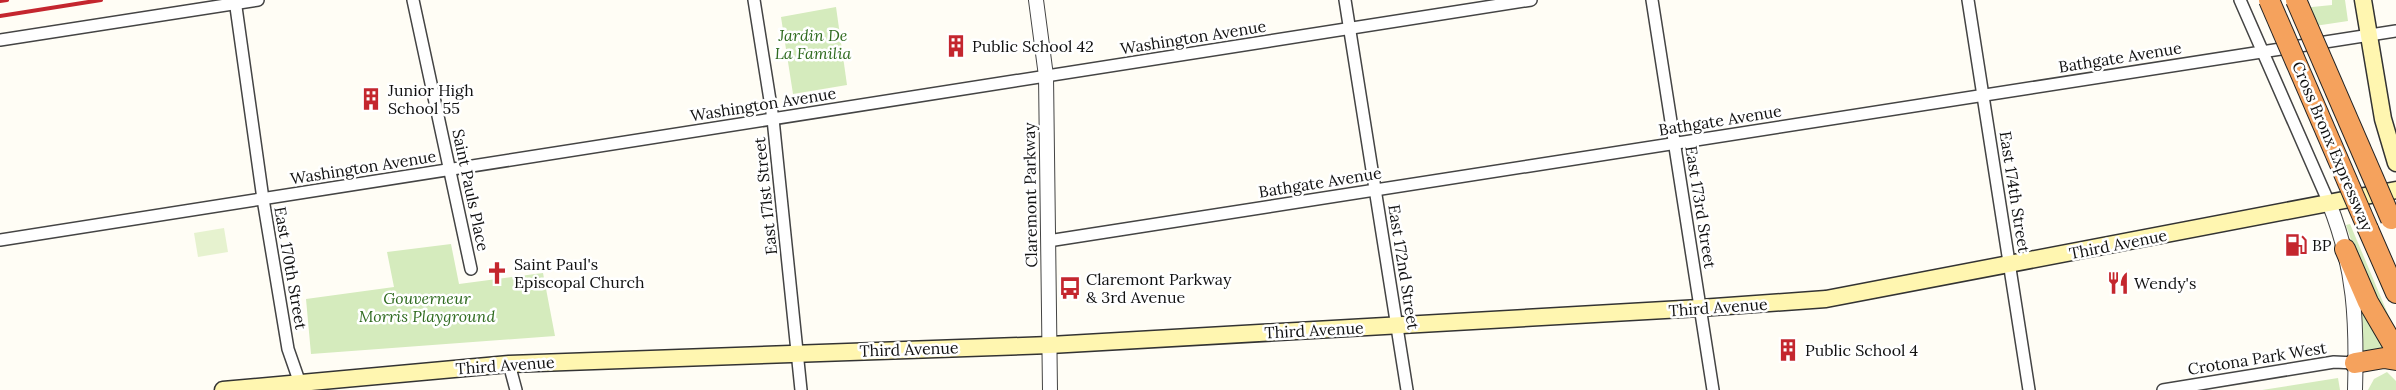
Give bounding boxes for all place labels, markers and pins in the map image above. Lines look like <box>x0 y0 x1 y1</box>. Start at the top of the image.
building icon: Public School 42 <box>943 33 969 59</box>
place label: Public School 42 <box>972 36 1094 56</box>
place label: Junior High School 55 <box>387 80 474 118</box>
building icon: Junior High School 55 <box>358 86 384 112</box>
fuel station icon: BP <box>2283 232 2309 258</box>
place label: BP <box>2312 235 2332 255</box>
place label: Saint Paul's Episcopal Church <box>514 254 645 292</box>
church icon: Saint Paul's Episcopal Church <box>484 260 510 286</box>
place label: Claremont Parkway & 3rd Avenue <box>1086 269 1232 307</box>
restaurant icon: Wendy's <box>2105 270 2131 296</box>
place label: Wendy's <box>2134 273 2196 293</box>
bus stop icon: Claremont Parkway & 3rd Avenue <box>1057 275 1083 301</box>
building icon: Public School 4 <box>1775 337 1801 363</box>
place label: Public School 4 <box>1805 340 1919 360</box>

